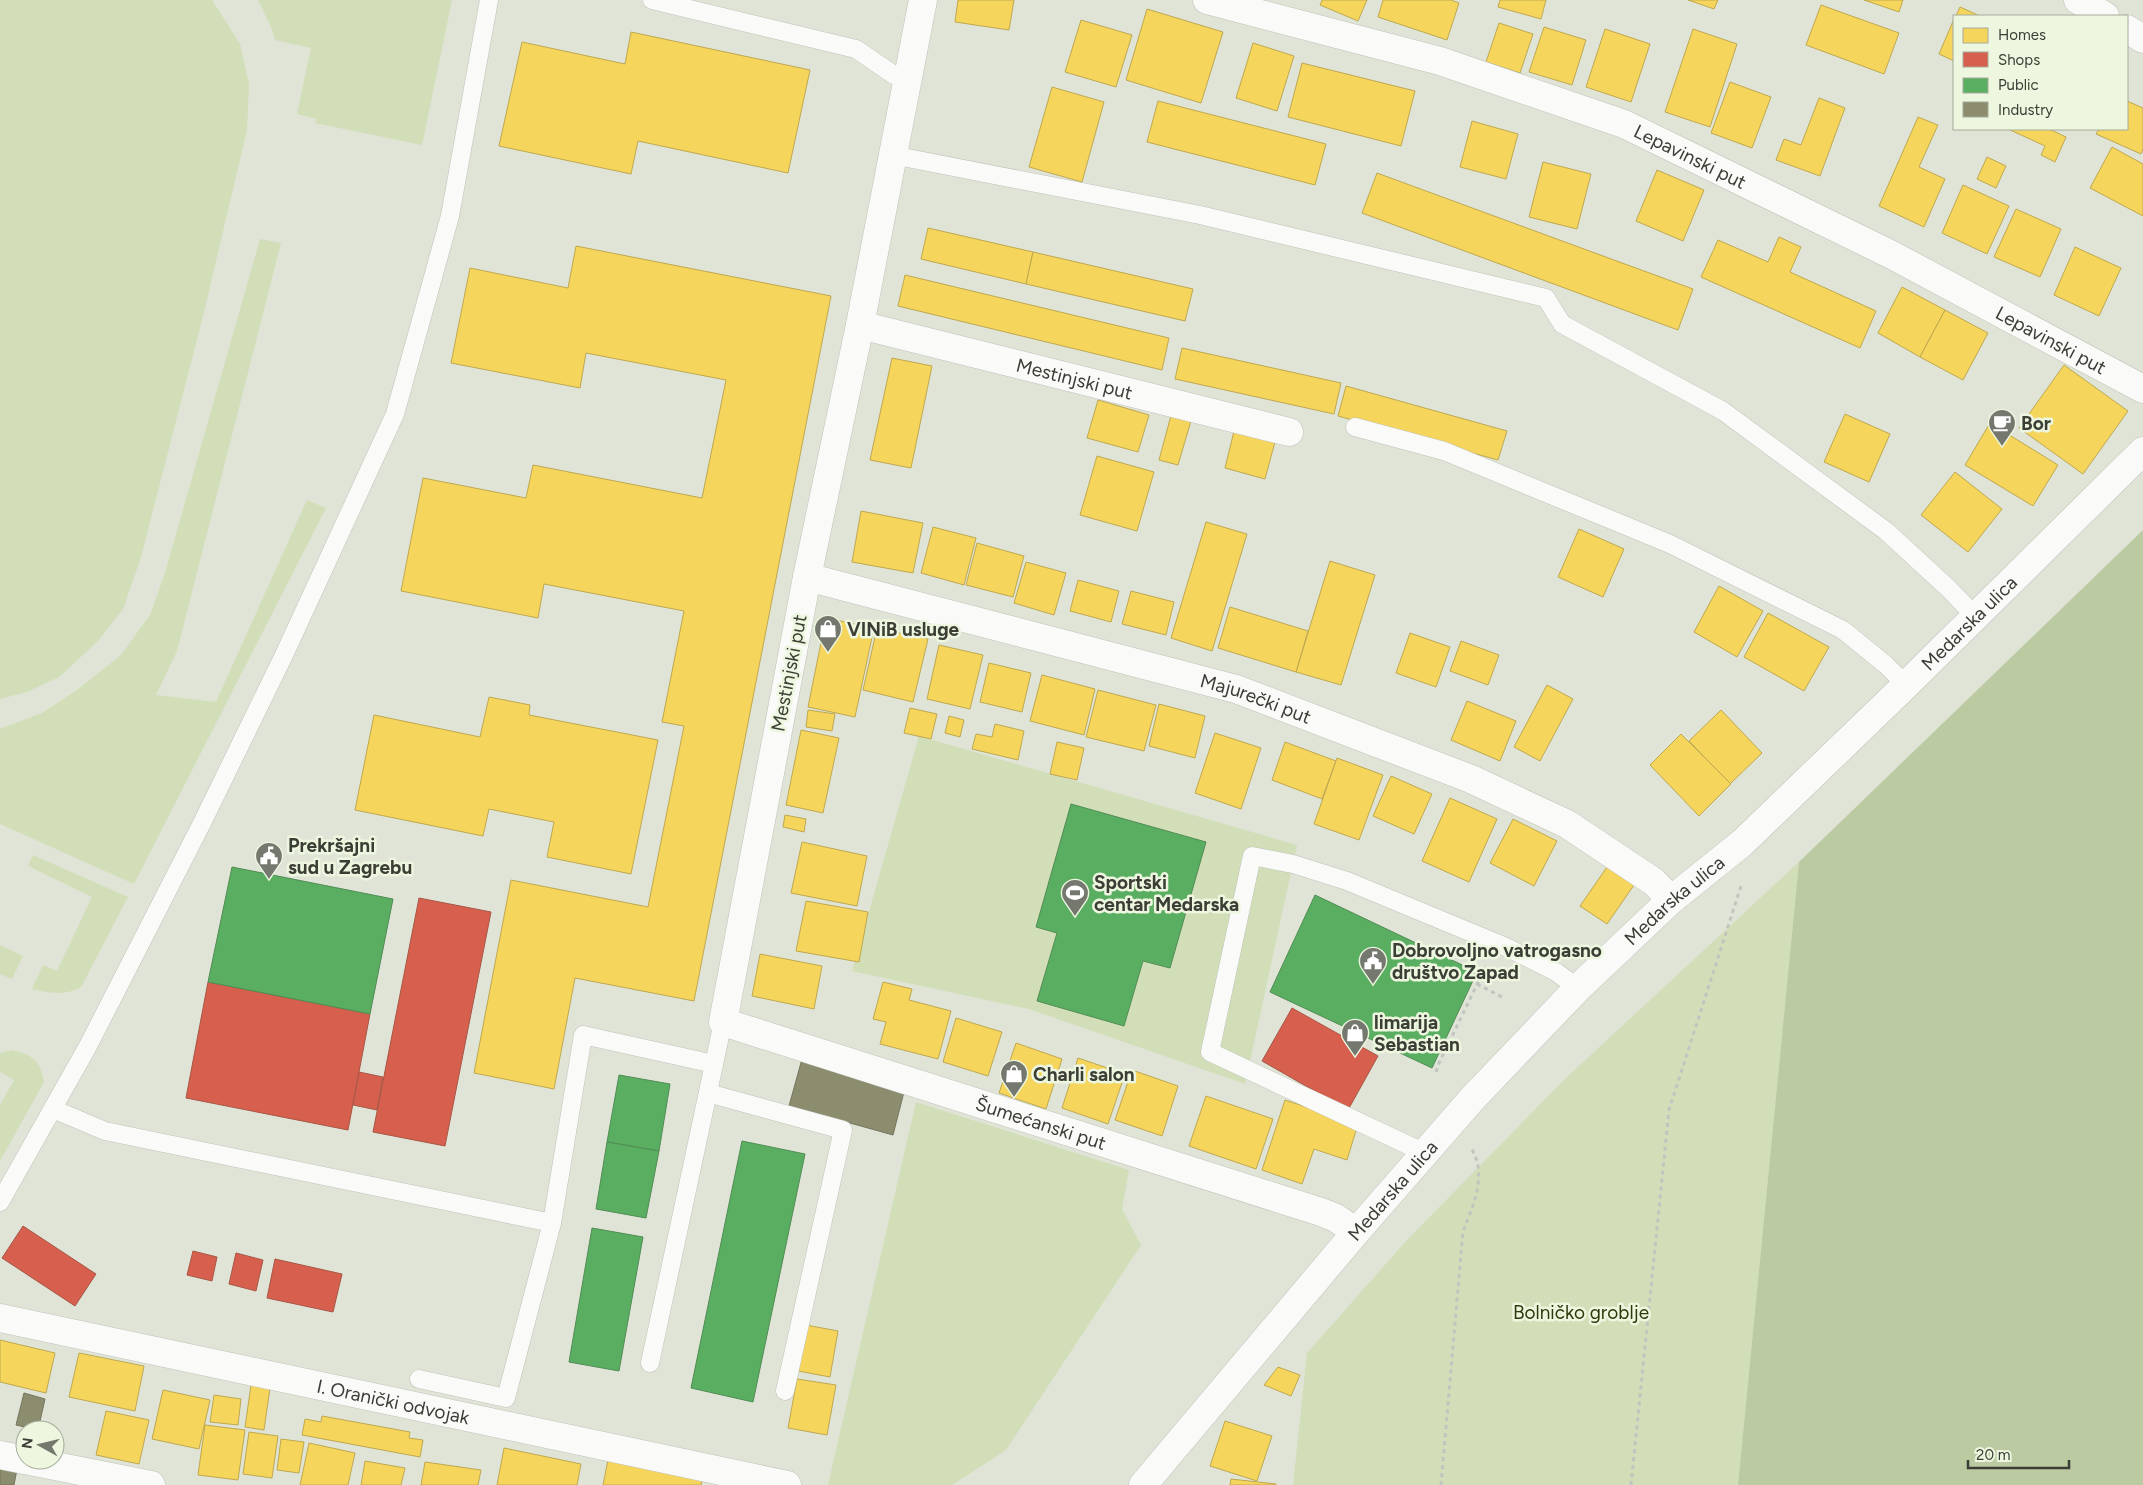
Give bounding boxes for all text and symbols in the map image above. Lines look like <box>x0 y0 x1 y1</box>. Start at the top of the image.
legend <box>1953 15 2128 130</box>
text: Homes <box>1998 26 2046 44</box>
text: Shops <box>1998 51 2040 69</box>
text: Public <box>1998 76 2039 94</box>
text: Industry <box>1998 101 2053 119</box>
street label: Lepavinski put <box>1630 119 1750 194</box>
street label: Lepavinski put <box>1992 301 2110 379</box>
street label: Mestinjski put <box>1014 353 1135 404</box>
cafe icon: Bor <box>1987 408 2017 447</box>
place label: Bor <box>2021 412 2051 435</box>
street label: Medarska ulica <box>1916 571 2022 675</box>
street label: Mestinjski put <box>766 612 812 734</box>
shop icon: VINiB usluge <box>813 614 843 653</box>
place label: VINiB usluge <box>847 618 960 641</box>
street label: Majurečki put <box>1198 669 1314 728</box>
place label: Prekršajni sud u Zagrebu <box>288 834 412 879</box>
public building icon: Prekršajni sud u Zagrebu <box>254 841 284 880</box>
street label: Medarska ulica <box>1619 850 1729 950</box>
place label: Sportski centar Medarska <box>1094 871 1239 916</box>
sports icon: Sportski centar Medarska <box>1060 878 1090 917</box>
place label: Dobrovoljno vatrogasno društvo Zapad <box>1392 939 1602 984</box>
public building icon: Dobrovoljno vatrogasno društvo Zapad <box>1358 946 1388 985</box>
place label: limarija Sebastian <box>1374 1011 1460 1056</box>
shop icon: limarija Sebastian <box>1340 1018 1370 1057</box>
shop icon: Charli salon <box>999 1059 1029 1098</box>
place label: Charli salon <box>1033 1063 1135 1086</box>
street label: Šumećanski put <box>973 1092 1109 1155</box>
street label: Medarska ulica <box>1343 1136 1442 1245</box>
park label: Bolničko groblje <box>1513 1301 1649 1324</box>
street label: I. Oranički odvojak <box>315 1374 472 1429</box>
north arrow <box>15 1420 65 1470</box>
text: N <box>18 1437 37 1450</box>
scale bar <box>1968 1438 2069 1470</box>
text: 20 m <box>1976 1446 2010 1464</box>

